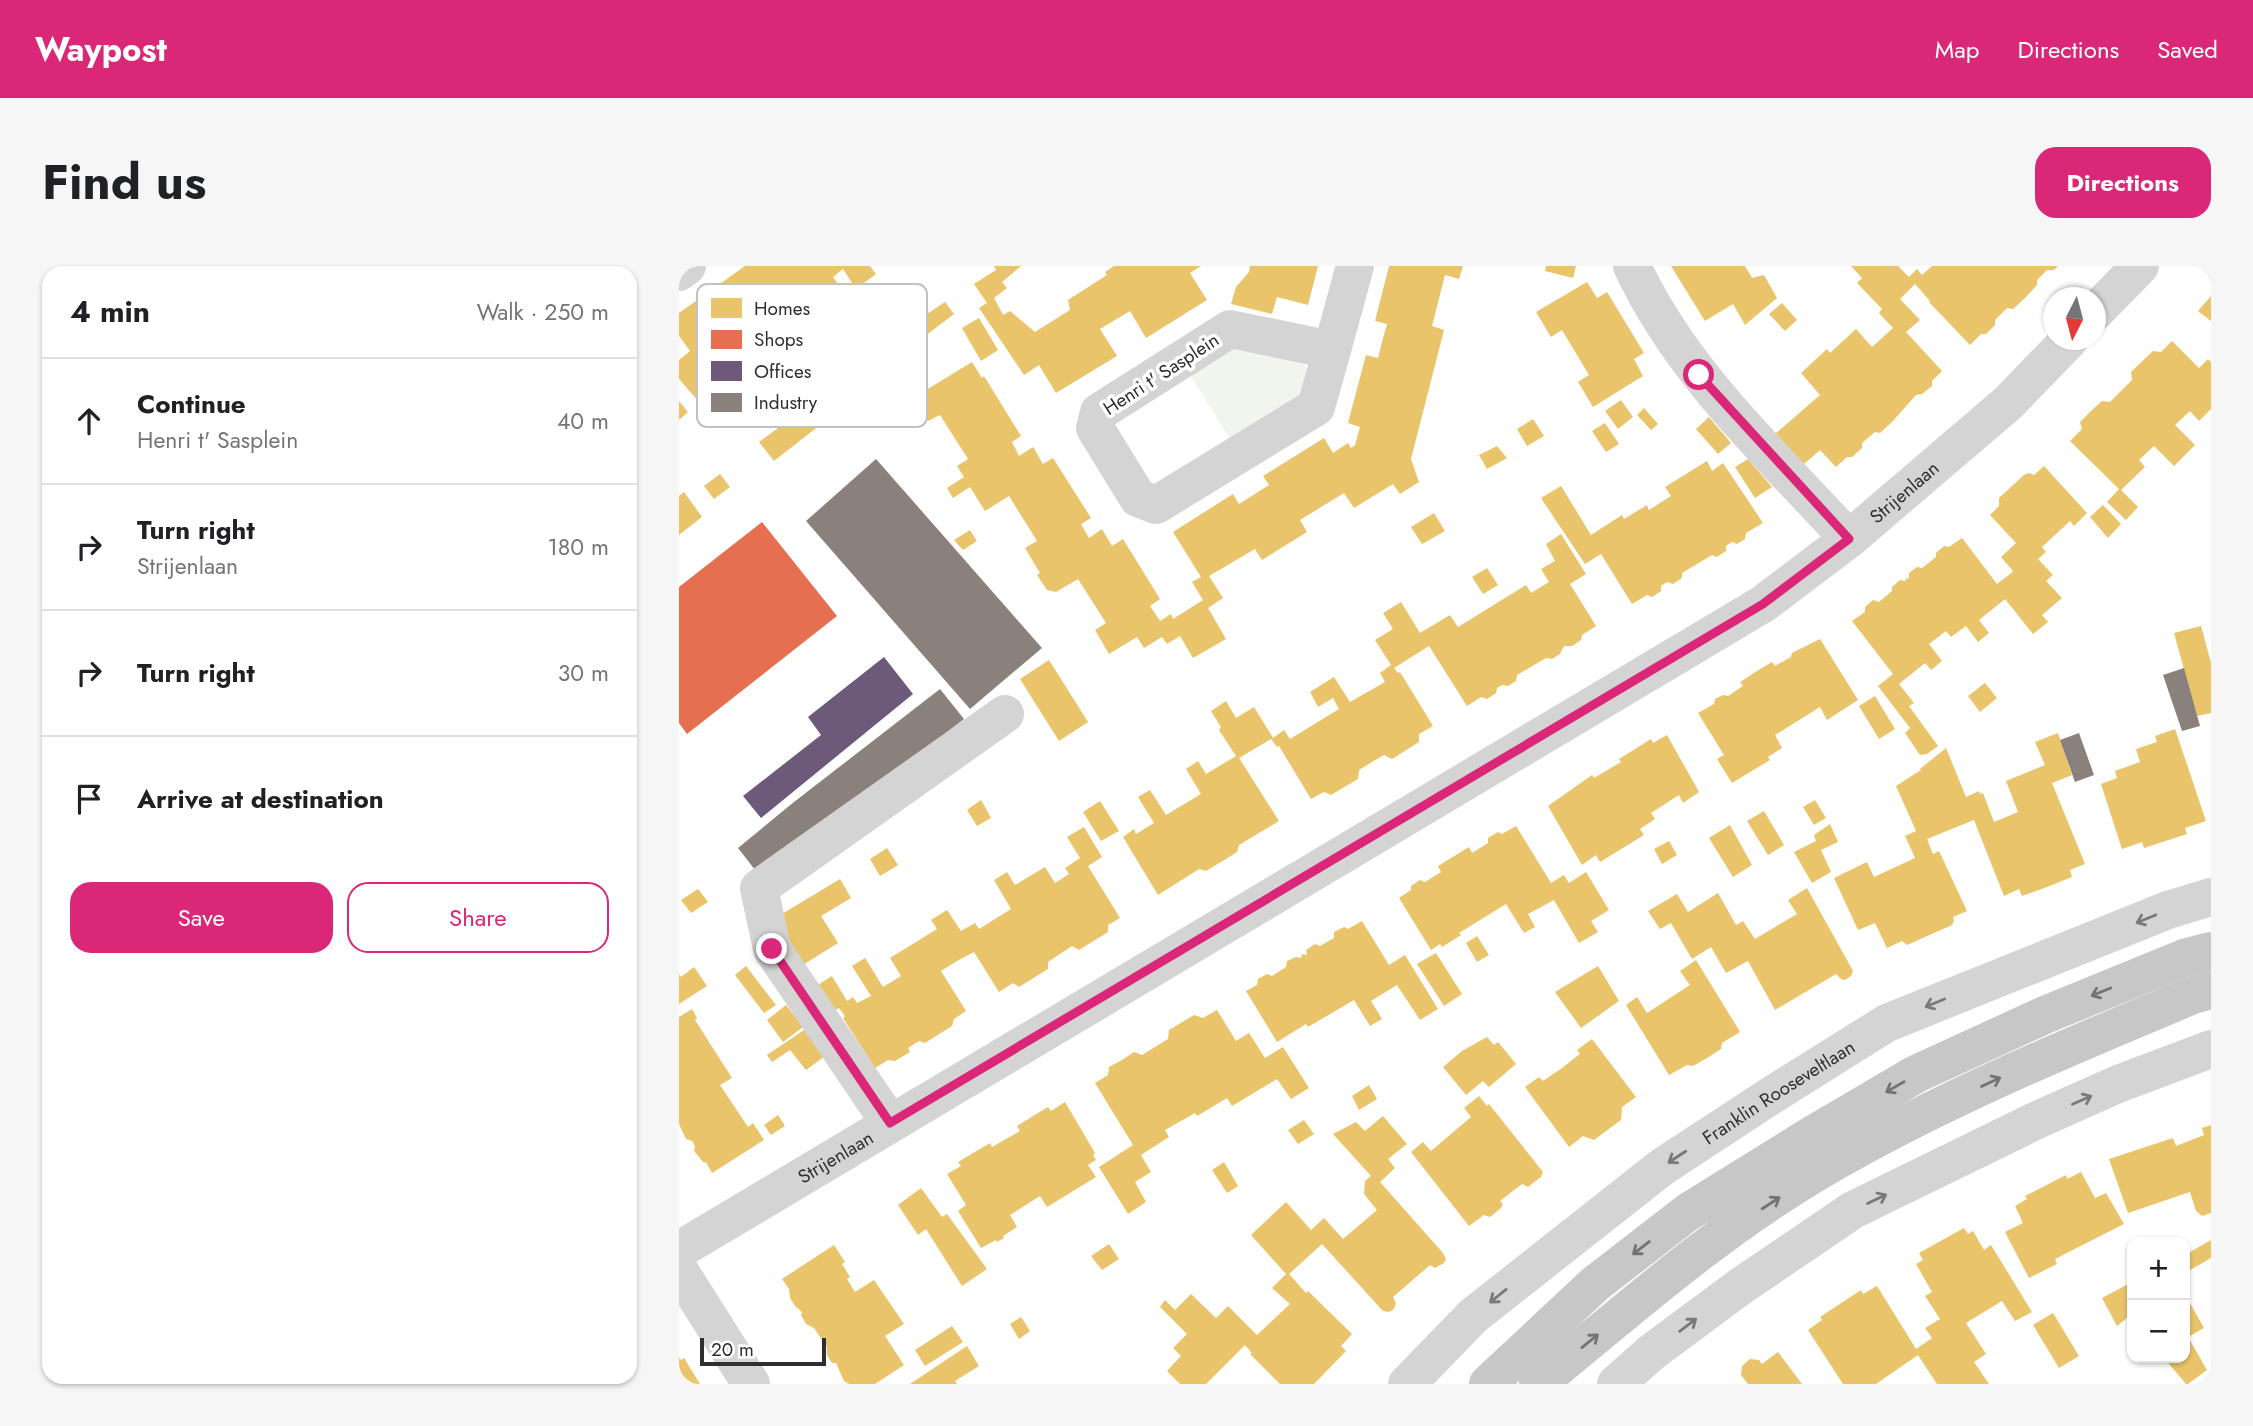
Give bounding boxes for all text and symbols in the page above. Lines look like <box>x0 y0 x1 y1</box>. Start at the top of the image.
text: Waypost <box>35 26 167 73</box>
text: Map <box>1935 32 1980 67</box>
text: Directions <box>2018 32 2119 67</box>
text: Saved <box>2157 32 2218 67</box>
text: Find us <box>42 147 206 217</box>
button: Directions <box>2035 147 2211 218</box>
legend <box>697 284 927 427</box>
north arrow <box>2043 287 2106 350</box>
text: 4 min <box>70 290 150 333</box>
text: Walk · 250 m <box>477 295 609 329</box>
text: Homes <box>754 295 811 322</box>
text: Shops <box>754 326 804 353</box>
street label: Henri t' Sasplein <box>1098 326 1224 422</box>
text: Offices <box>754 358 812 385</box>
route start <box>1683 359 1714 390</box>
text: Continue <box>137 385 246 423</box>
text: Industry <box>754 389 818 416</box>
icon: ahead <box>70 402 108 440</box>
text: 40 m <box>557 404 609 438</box>
text: Henri t' Sasplein <box>137 423 298 457</box>
street label: Strijenlaan <box>1863 455 1945 529</box>
text: Turn right <box>137 511 255 549</box>
icon: right <box>70 528 108 566</box>
text: 180 m <box>547 530 609 564</box>
text: Strijenlaan <box>137 549 238 583</box>
icon: right <box>70 654 108 692</box>
text: Turn right <box>137 654 255 692</box>
text: 30 m <box>558 656 609 690</box>
icon: arrive <box>70 780 108 818</box>
text: Arrive at destination <box>137 780 384 818</box>
button: Save <box>70 882 333 953</box>
button: Share <box>347 882 609 953</box>
one-way arrow <box>2136 913 2158 926</box>
route end <box>756 933 787 964</box>
one-way arrow <box>2091 986 2113 999</box>
one-way arrow <box>1925 998 1947 1011</box>
street label: Franklin Rooseveltlaan <box>1697 1033 1860 1151</box>
one-way arrow <box>1980 1075 2002 1088</box>
one-way arrow <box>1885 1080 1905 1094</box>
one-way arrow <box>2071 1093 2092 1106</box>
street label: Strijenlaan <box>793 1124 878 1190</box>
one-way arrow <box>1668 1150 1688 1164</box>
one-way arrow <box>1866 1191 1887 1205</box>
one-way arrow <box>1760 1195 1780 1209</box>
map controls <box>2127 1237 2190 1363</box>
button: + <box>2127 1237 2190 1300</box>
one-way arrow <box>1633 1241 1651 1256</box>
one-way arrow <box>1489 1288 1507 1304</box>
button: − <box>2127 1300 2190 1363</box>
one-way arrow <box>1678 1318 1697 1332</box>
one-way arrow <box>1581 1333 1599 1348</box>
scale bar <box>700 1335 826 1367</box>
text: 20 m <box>711 1336 754 1363</box>

